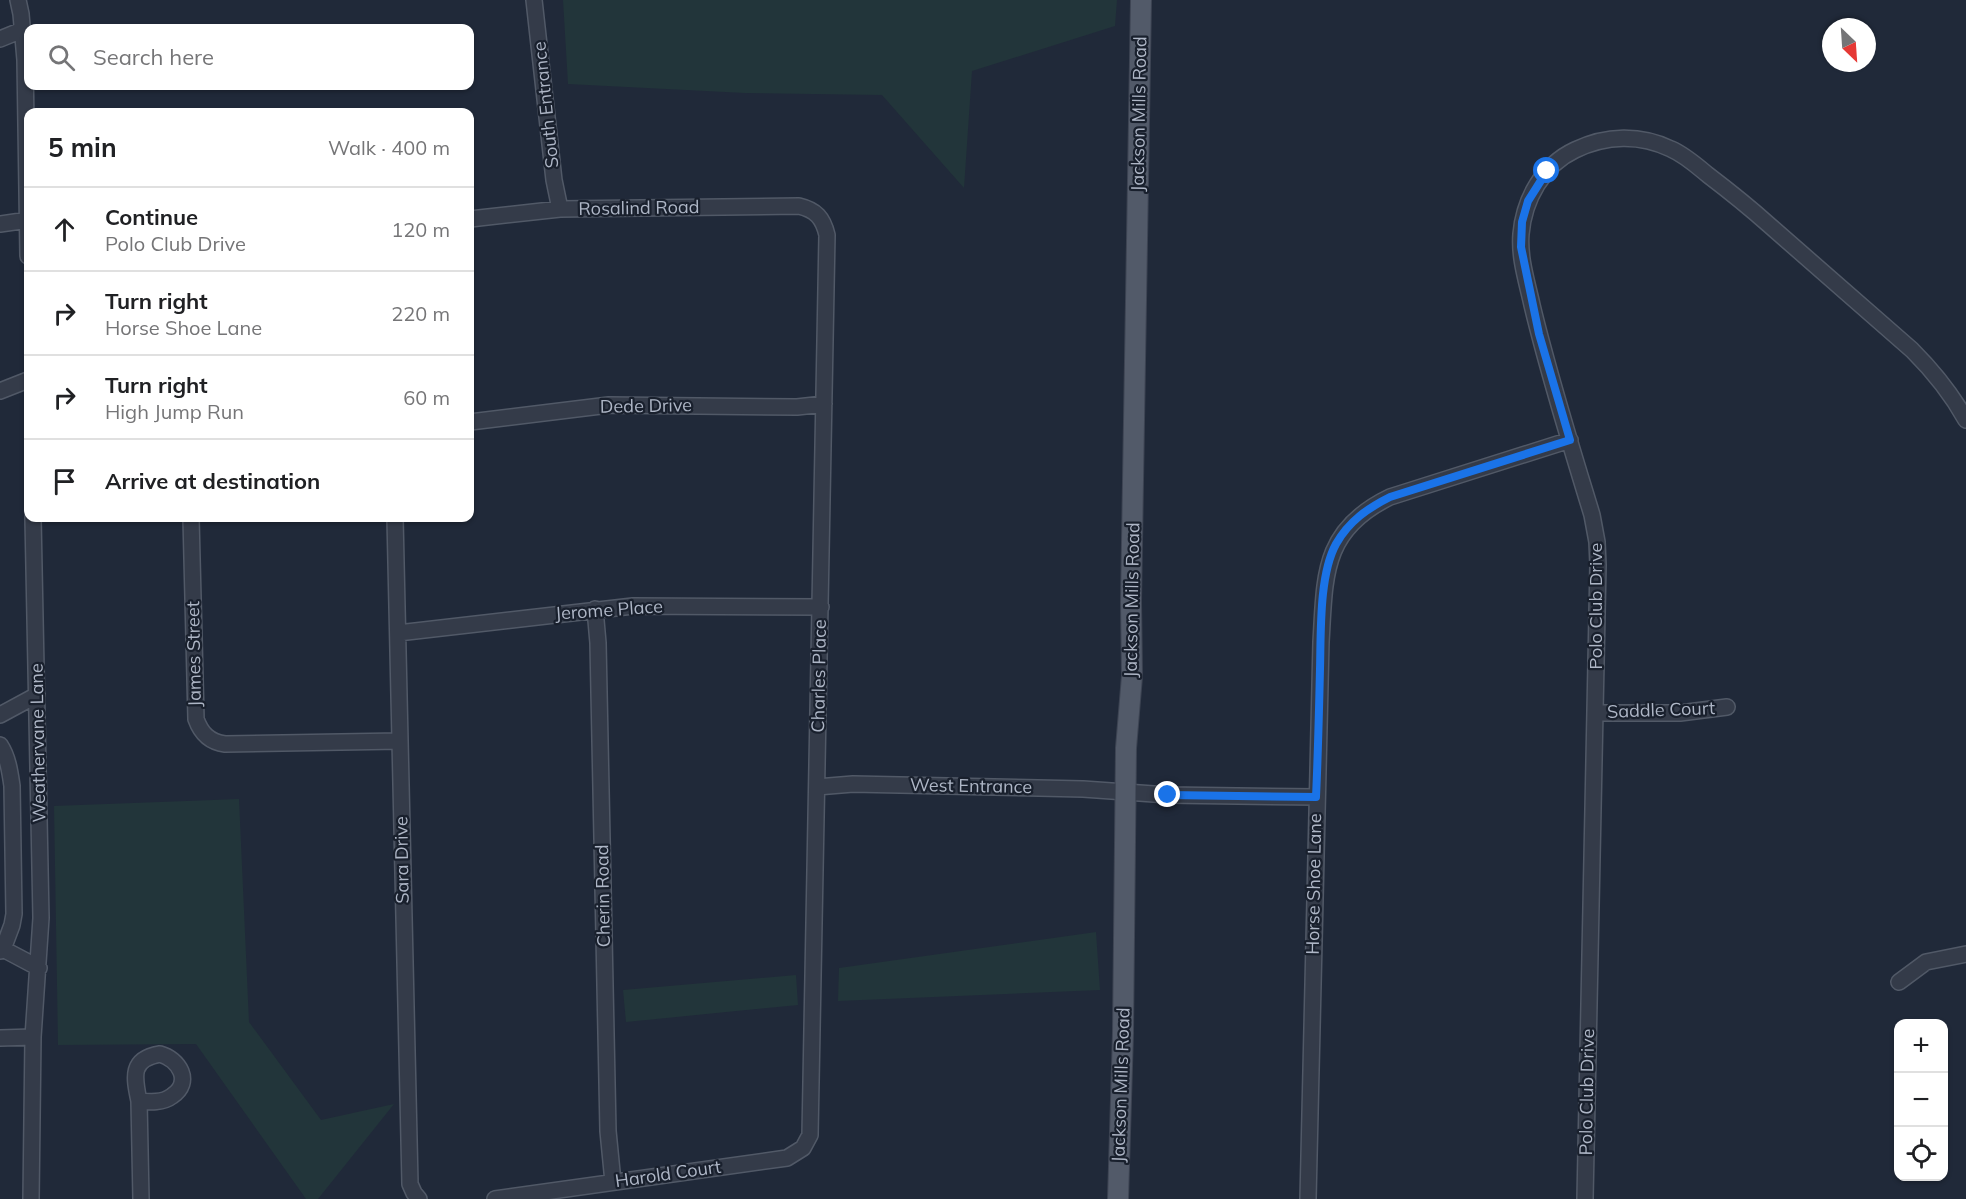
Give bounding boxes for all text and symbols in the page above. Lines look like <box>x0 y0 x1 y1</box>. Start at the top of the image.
north arrow <box>1822 18 1876 72</box>
search box <box>24 24 474 90</box>
street label: Jackson Mills Road <box>1126 36 1151 192</box>
icon: search <box>45 41 78 74</box>
street label: South Entrance <box>527 41 564 169</box>
text: Search here <box>93 43 214 71</box>
text: 5 min <box>48 131 117 164</box>
text: Walk · 400 m <box>328 135 450 160</box>
route start <box>1533 157 1559 183</box>
street label: Rosalind Road <box>578 195 700 220</box>
text: Continue <box>105 203 198 231</box>
icon: ahead <box>48 213 81 246</box>
text: 120 m <box>391 217 450 242</box>
text: Polo Club Drive <box>105 231 246 256</box>
text: Turn right <box>105 287 208 315</box>
icon: right <box>48 297 81 330</box>
text: 220 m <box>391 301 450 326</box>
text: Horse Shoe Lane <box>105 315 262 340</box>
text: Turn right <box>105 371 208 399</box>
icon: right <box>48 381 81 414</box>
text: 60 m <box>403 385 450 410</box>
street label: Dede Drive <box>600 393 692 418</box>
text: High Jump Run <box>105 399 244 424</box>
icon: arrive <box>48 465 81 498</box>
text: Arrive at destination <box>105 467 320 495</box>
street label: Jackson Mills Road <box>1119 522 1144 678</box>
street label: Polo Club Drive <box>1584 543 1607 669</box>
street label: Jerome Place <box>554 594 664 625</box>
street label: James Street <box>181 601 206 707</box>
street label: Charles Place <box>806 619 831 733</box>
street label: Weathervane Lane <box>25 663 50 823</box>
street label: Saddle Court <box>1607 696 1715 723</box>
street label: West Entrance <box>910 773 1032 798</box>
route end <box>1154 781 1180 807</box>
street label: Horse Shoe Lane <box>1301 813 1326 955</box>
street label: Sara Drive <box>389 816 414 904</box>
street label: Cherin Road <box>590 844 615 948</box>
street label: Jackson Mills Road <box>1106 1007 1135 1163</box>
map controls <box>1894 1019 1948 1181</box>
button: + <box>1894 1019 1948 1073</box>
street label: Polo Club Drive <box>1574 1028 1599 1156</box>
button: − <box>1894 1073 1948 1127</box>
button: locate <box>1894 1127 1948 1181</box>
street label: Harold Court <box>613 1155 722 1192</box>

